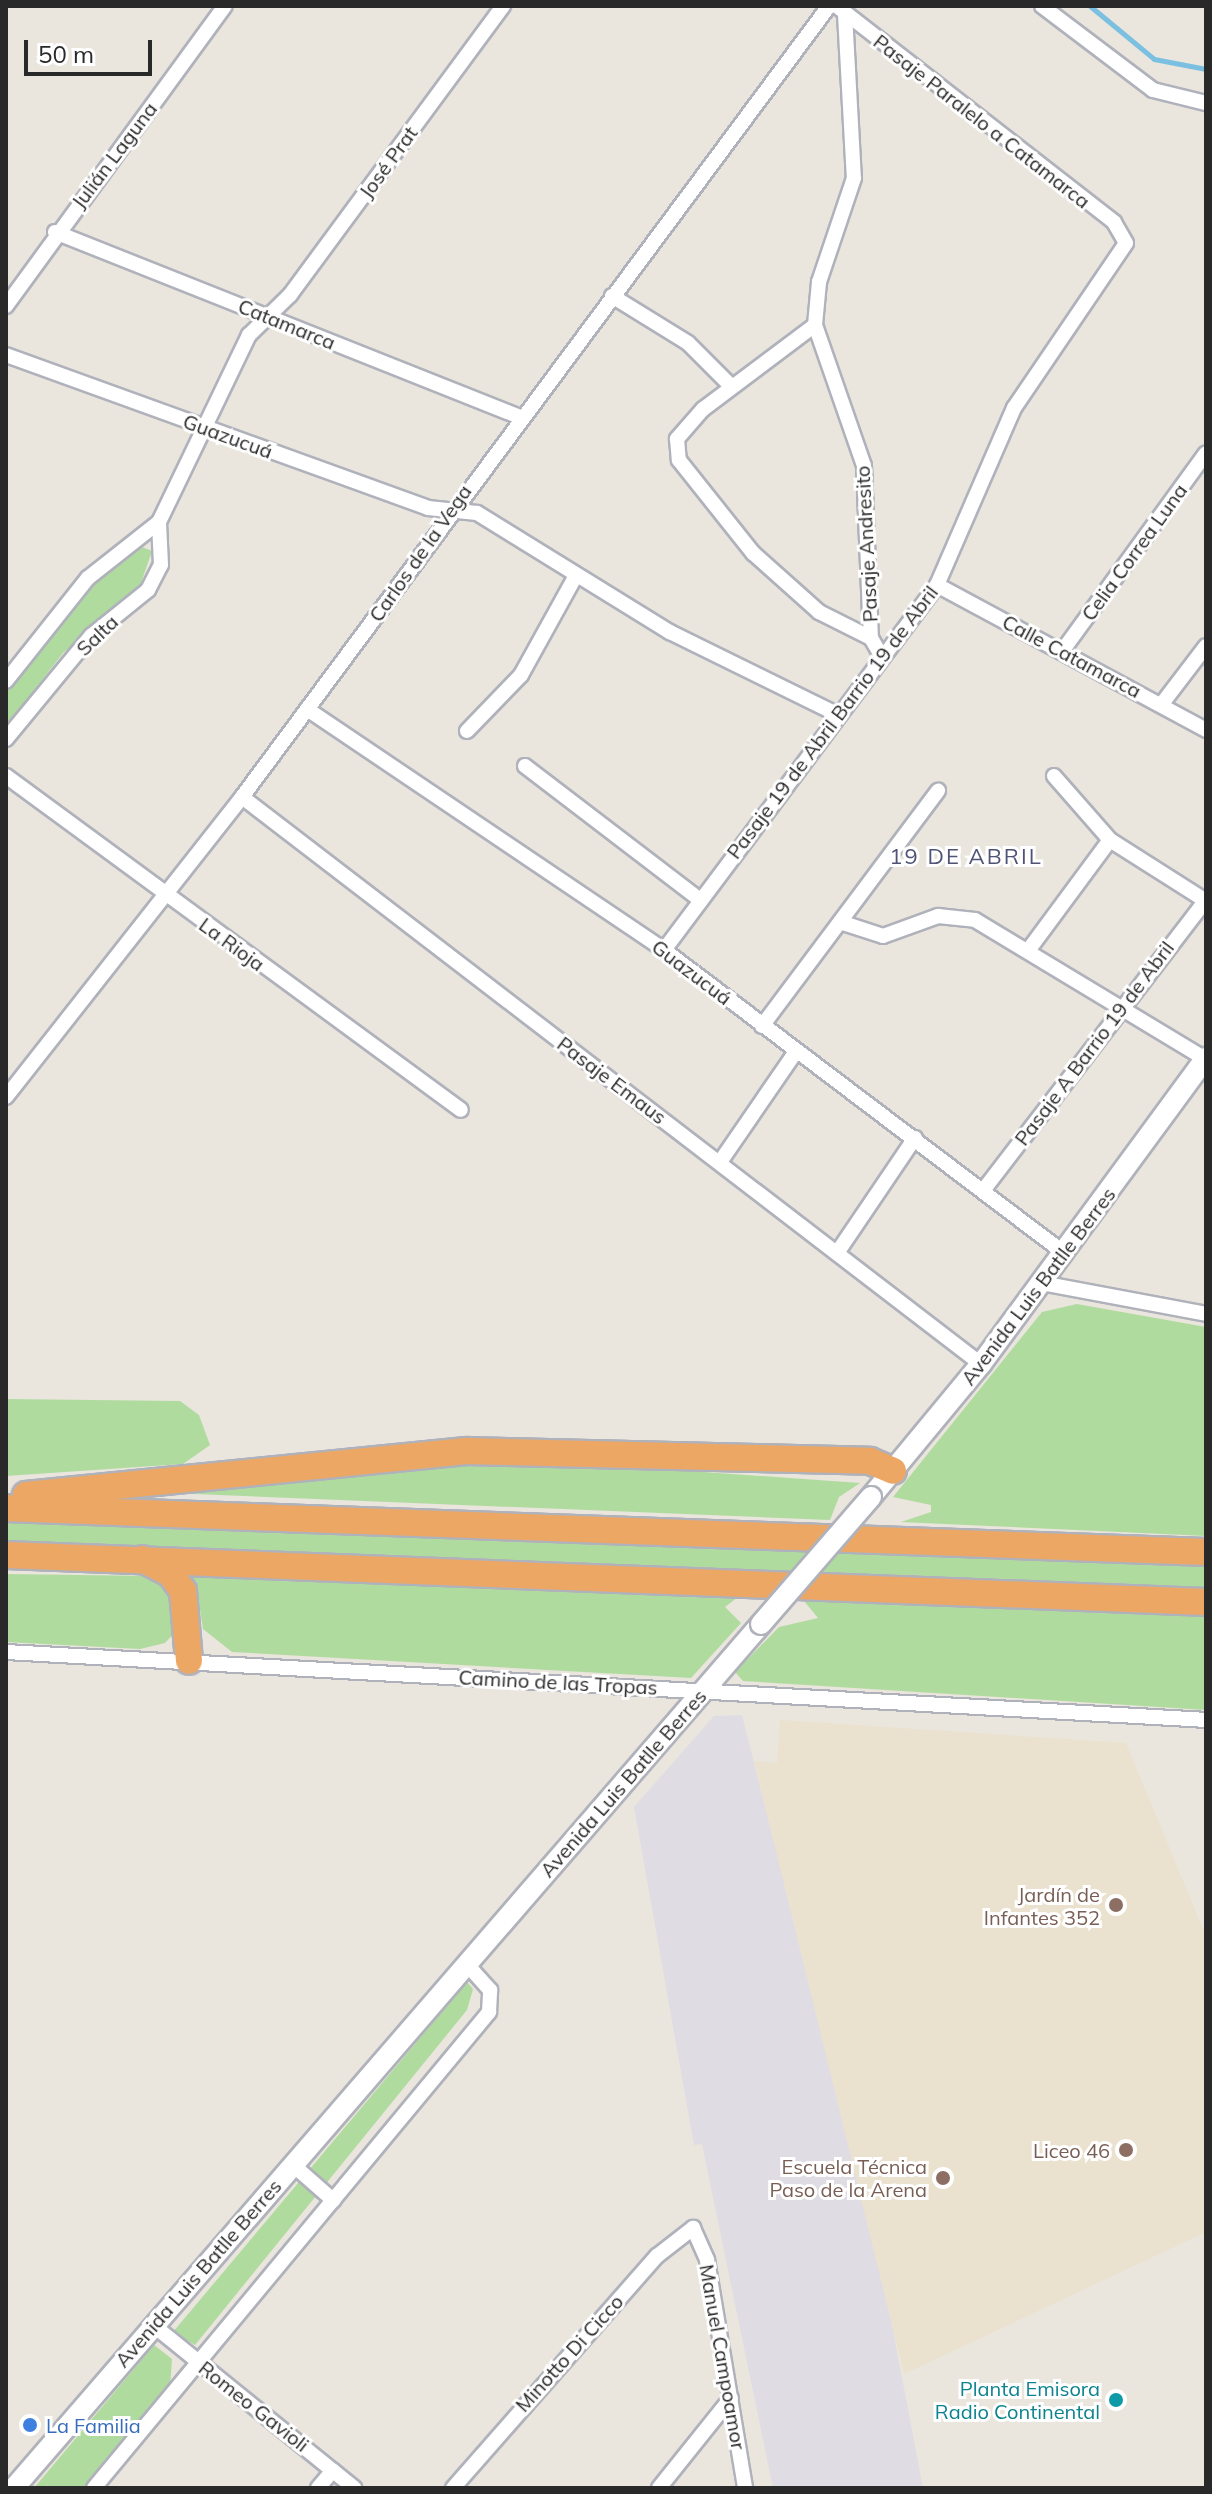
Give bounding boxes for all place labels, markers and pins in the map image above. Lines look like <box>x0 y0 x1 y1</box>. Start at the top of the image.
place label: Jardín de Infantes 352 <box>984 1882 1100 1929</box>
marker: Jardín de Infantes 352 <box>1107 1896 1125 1914</box>
place label: Liceo 46 <box>1033 2138 1110 2162</box>
marker: Liceo 46 <box>1117 2141 1135 2159</box>
place label: Escuela Técnica Paso de la Arena <box>769 2154 927 2201</box>
marker: Escuela Técnica Paso de la Arena <box>934 2169 952 2187</box>
place label: Planta Emisora Radio Continental <box>935 2376 1100 2423</box>
marker: Planta Emisora Radio Continental <box>1107 2391 1125 2409</box>
place label: La Familia <box>46 2413 141 2437</box>
marker: La Familia <box>21 2416 39 2434</box>

